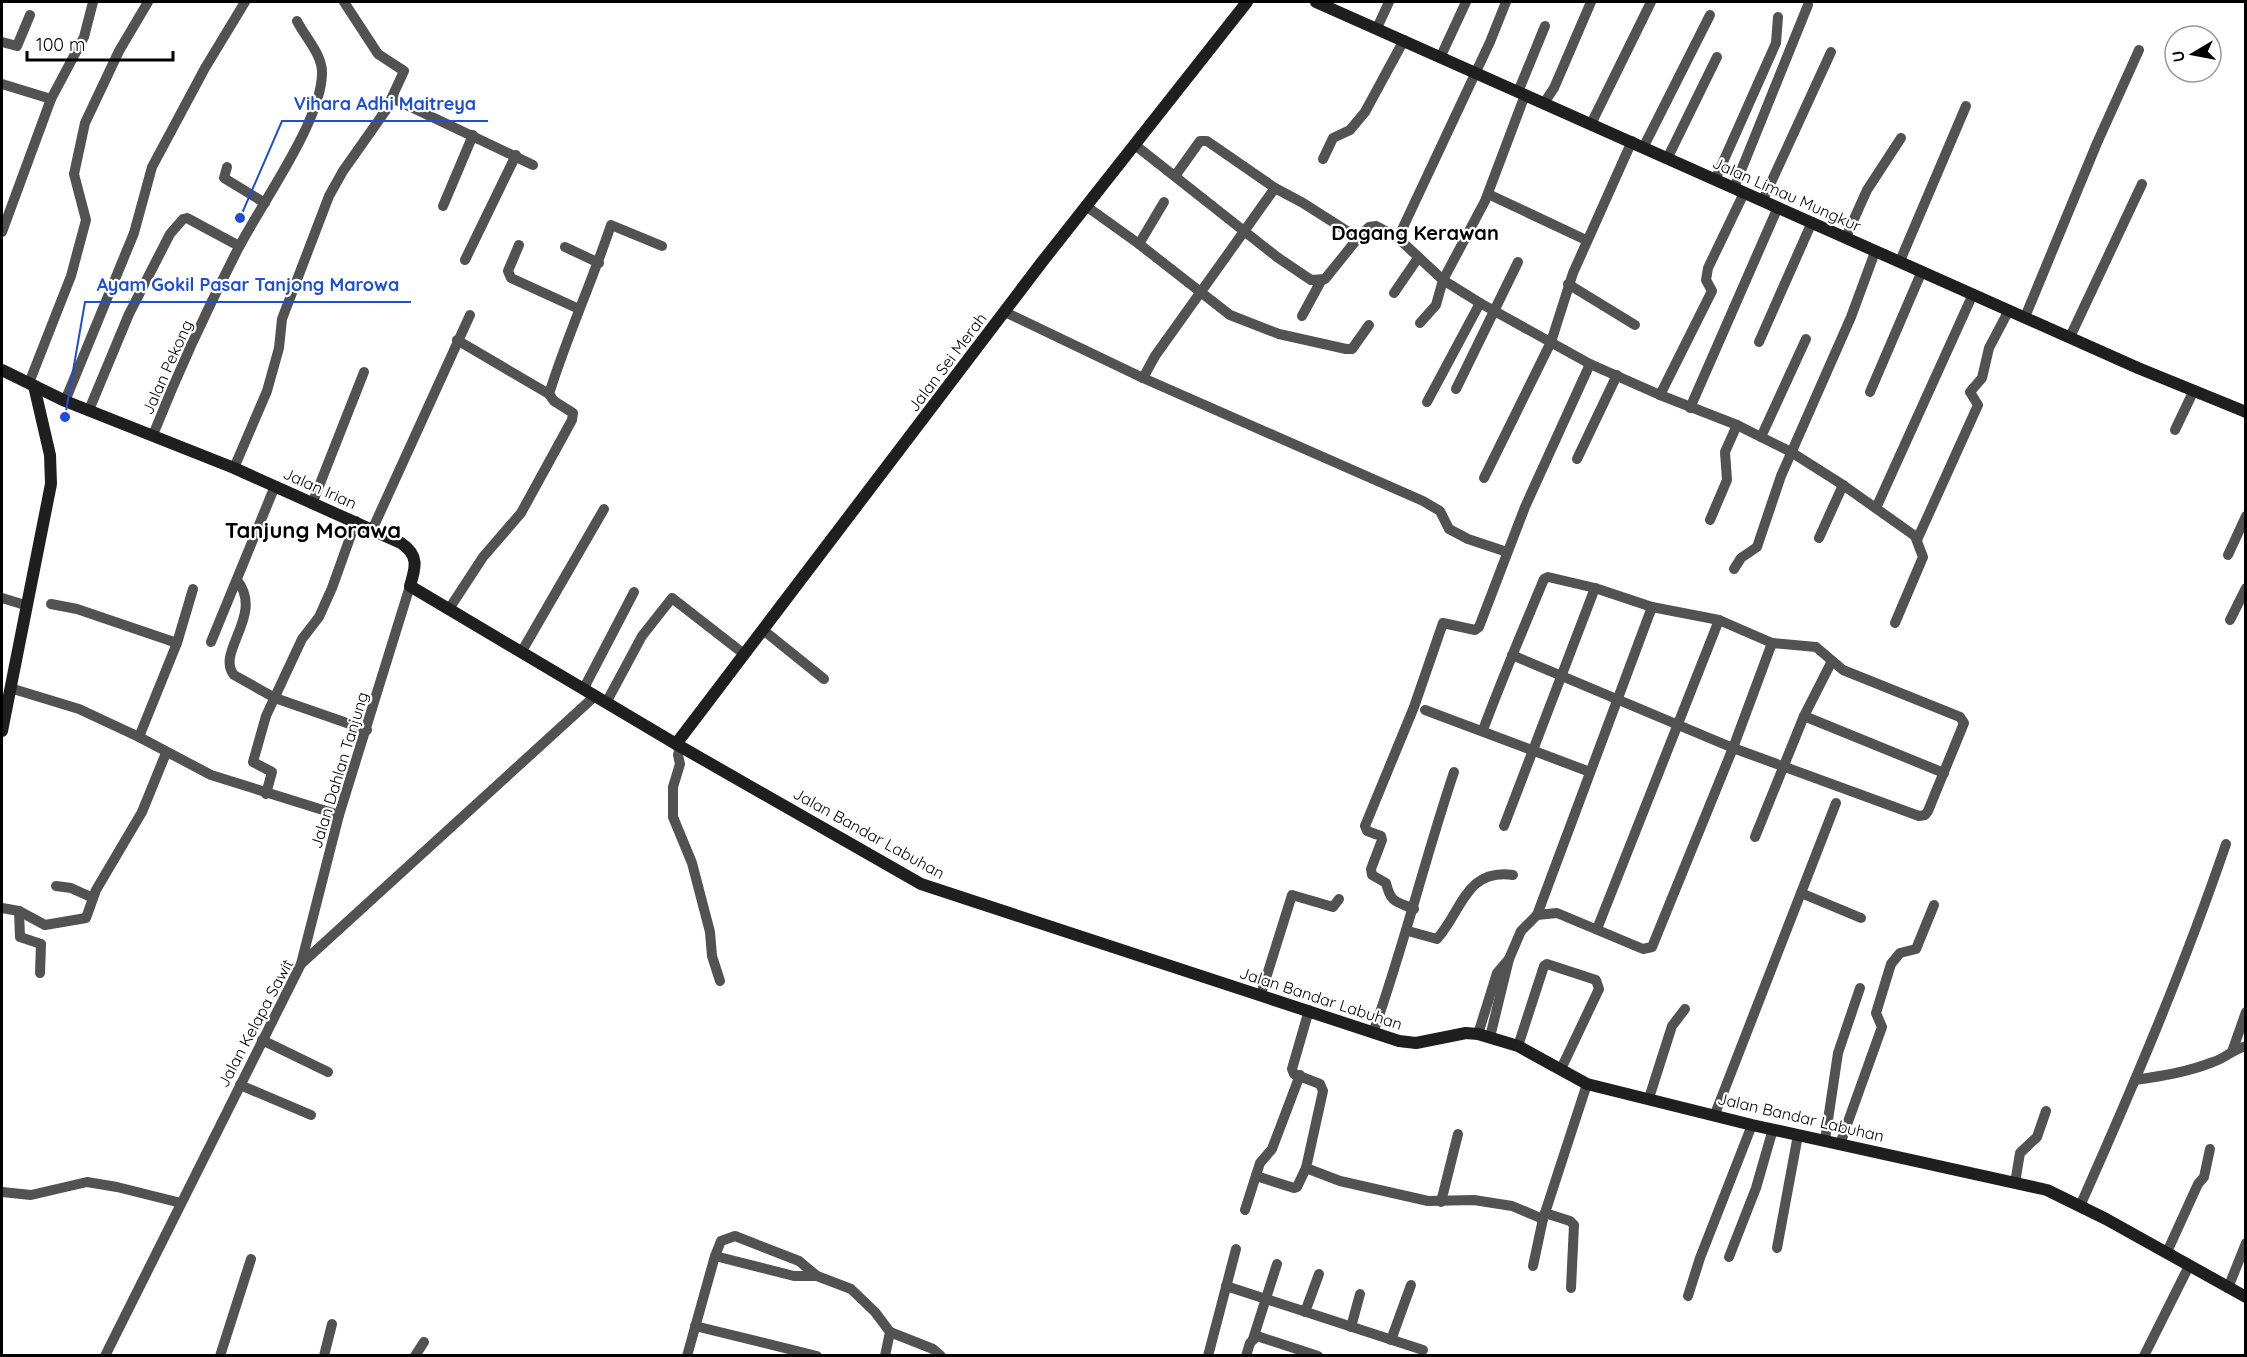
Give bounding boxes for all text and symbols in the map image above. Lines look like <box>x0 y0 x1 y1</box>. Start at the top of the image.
scale bar <box>27 24 172 62</box>
north arrow <box>2163 24 2223 84</box>
text: 100 m <box>36 33 85 56</box>
text: U <box>2167 49 2189 64</box>
callout: Vihara Adhi Maitreya <box>282 85 488 121</box>
text: Vihara Adhi Maitreya <box>294 92 476 115</box>
street label: Jalan Limau Mungkur <box>1710 152 1864 236</box>
district label: Dagang Kerawan <box>1331 220 1499 245</box>
callout: Ayam Gokil Pasar Tanjong Marowa <box>85 266 411 302</box>
text: Ayam Gokil Pasar Tanjong Marowa <box>97 273 399 296</box>
street label: Jalan Sei Merah <box>903 309 991 415</box>
street label: Jalan Pekong <box>137 317 197 417</box>
street label: Jalan Irian <box>280 463 360 513</box>
district label: Tanjung Morawa <box>225 516 401 544</box>
street label: Jalan Dahlan Tanjung <box>306 689 372 851</box>
street label: Jalan Bandar Labuhan <box>790 783 948 883</box>
street label: Jalan Kelapa Sawit <box>213 956 297 1090</box>
street label: Jalan Bandar Labuhan <box>1237 962 1405 1034</box>
street label: Jalan Bandar Labuhan <box>1716 1088 1886 1146</box>

